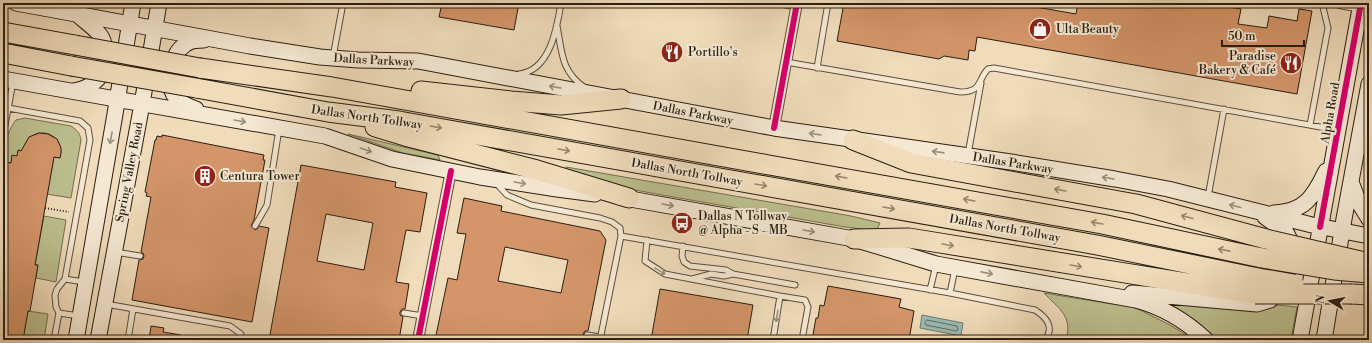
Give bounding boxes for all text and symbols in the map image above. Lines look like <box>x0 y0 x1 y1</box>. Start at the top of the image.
shop icon: Ulta Beauty <box>1027 16 1053 42</box>
place label: Ulta Beauty <box>1056 22 1119 37</box>
scale bar <box>1222 22 1304 48</box>
text: 50 m <box>1228 29 1256 44</box>
restaurant icon: Portillo's <box>659 39 685 65</box>
place label: Portillo's <box>688 45 738 60</box>
place label: Paradise Bakery & Café <box>1198 49 1276 78</box>
restaurant icon: Paradise Bakery & Café <box>1278 50 1304 76</box>
street label: Dallas Parkway <box>333 51 415 70</box>
street label: Alpha Road <box>1318 81 1343 146</box>
one-way arrow <box>549 82 562 90</box>
street label: Dallas Parkway <box>652 98 734 129</box>
street label: Dallas North Tollway <box>310 102 424 133</box>
one-way arrow <box>233 117 246 125</box>
street label: Spring Valley Road <box>112 120 147 224</box>
one-way arrow <box>429 124 442 132</box>
one-way arrow <box>808 130 821 138</box>
one-way arrow <box>107 131 115 144</box>
one-way arrow <box>557 146 570 154</box>
one-way arrow <box>359 147 372 154</box>
one-way arrow <box>932 148 945 156</box>
street label: Dallas Parkway <box>972 150 1054 177</box>
street label: Dallas North Tollway <box>630 155 744 190</box>
building icon: Centura Tower <box>192 163 218 189</box>
place label: Centura Tower <box>220 169 300 184</box>
one-way arrow <box>834 173 847 181</box>
one-way arrow <box>1102 174 1115 182</box>
one-way arrow <box>513 179 526 187</box>
one-way arrow <box>754 181 767 189</box>
one-way arrow <box>1054 186 1067 194</box>
one-way arrow <box>962 196 975 204</box>
one-way arrow <box>661 202 674 210</box>
one-way arrow <box>1229 202 1242 209</box>
one-way arrow <box>882 204 895 212</box>
place label: Dallas N Tollway @ Alpha - S - MB <box>698 209 788 238</box>
bus stop icon: Dallas N Tollway @ Alpha - S - MB <box>669 210 695 236</box>
street label: Dallas North Tollway <box>948 211 1062 246</box>
one-way arrow <box>1181 213 1194 220</box>
one-way arrow <box>1090 219 1103 227</box>
one-way arrow <box>802 227 815 235</box>
one-way arrow <box>941 241 954 249</box>
one-way arrow <box>1218 246 1231 254</box>
one-way arrow <box>1069 262 1082 270</box>
one-way arrow <box>654 267 666 275</box>
one-way arrow <box>980 269 993 277</box>
north arrow <box>1310 281 1350 321</box>
text: N <box>1313 294 1329 305</box>
one-way arrow <box>772 309 780 322</box>

